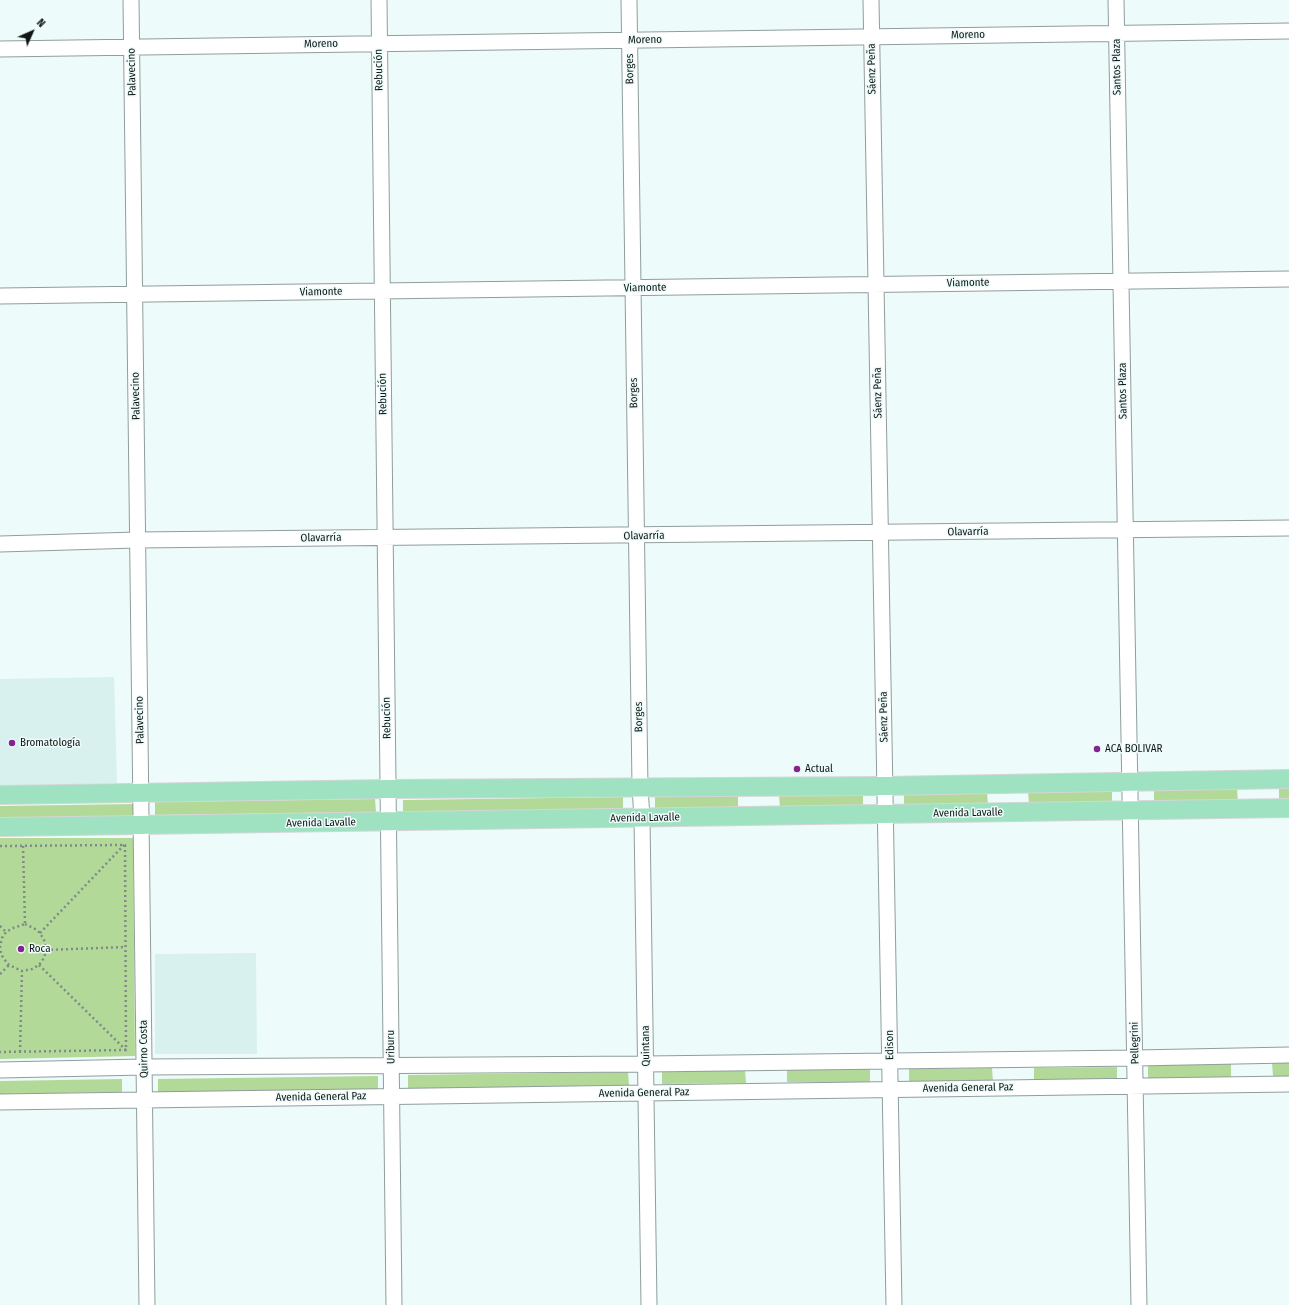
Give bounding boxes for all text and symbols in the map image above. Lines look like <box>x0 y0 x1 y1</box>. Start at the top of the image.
north arrow <box>12 12 52 52</box>
text: N <box>34 16 48 30</box>
street label: Moreno <box>951 28 985 42</box>
street label: Moreno <box>628 33 662 47</box>
street label: Moreno <box>304 37 338 51</box>
street label: Santos Plaza <box>1110 39 1124 95</box>
street label: Sáenz Peña <box>865 43 879 95</box>
street label: Palavecino <box>125 48 139 96</box>
street label: Rebución <box>372 49 386 91</box>
street label: Borges <box>623 54 637 84</box>
street label: Viamonte <box>947 276 989 290</box>
street label: Viamonte <box>624 281 666 295</box>
street label: Viamonte <box>300 285 342 299</box>
street label: Santos Plaza <box>1116 363 1130 419</box>
street label: Sáenz Peña <box>871 367 885 419</box>
street label: Palavecino <box>129 372 143 420</box>
street label: Rebución <box>376 373 390 415</box>
street label: Borges <box>627 378 641 408</box>
street label: Olavarría <box>947 525 989 539</box>
street label: Olavarría <box>623 529 665 543</box>
street label: Olavarría <box>300 531 342 545</box>
street label: Sáenz Peña <box>877 691 891 743</box>
street label: Palavecino <box>133 696 147 744</box>
street label: Rebución <box>380 697 394 739</box>
street label: Borges <box>632 702 646 732</box>
place label: Bromatología <box>20 736 80 750</box>
marker: Bromatología <box>7 738 17 748</box>
place label: ACA BOLIVAR <box>1105 742 1163 756</box>
marker: ACA BOLIVAR <box>1092 744 1102 754</box>
place label: Actual <box>805 762 833 776</box>
marker: Actual <box>792 764 802 774</box>
street label: Avenida Lavalle <box>933 806 1003 820</box>
street label: Avenida Lavalle <box>610 811 680 825</box>
street label: Avenida Lavalle <box>286 816 356 830</box>
place label: Roca <box>29 942 51 956</box>
marker: Roca <box>16 944 26 954</box>
street label: Quirno Costa <box>137 1020 151 1078</box>
street label: Pellegrini <box>1128 1022 1142 1064</box>
street label: Quintana <box>639 1025 653 1067</box>
street label: Uriburu <box>384 1030 398 1064</box>
street label: Edison <box>883 1030 897 1060</box>
street label: Avenida General Paz <box>923 1081 1013 1095</box>
street label: Avenida General Paz <box>599 1086 689 1100</box>
street label: Avenida General Paz <box>276 1090 366 1104</box>

